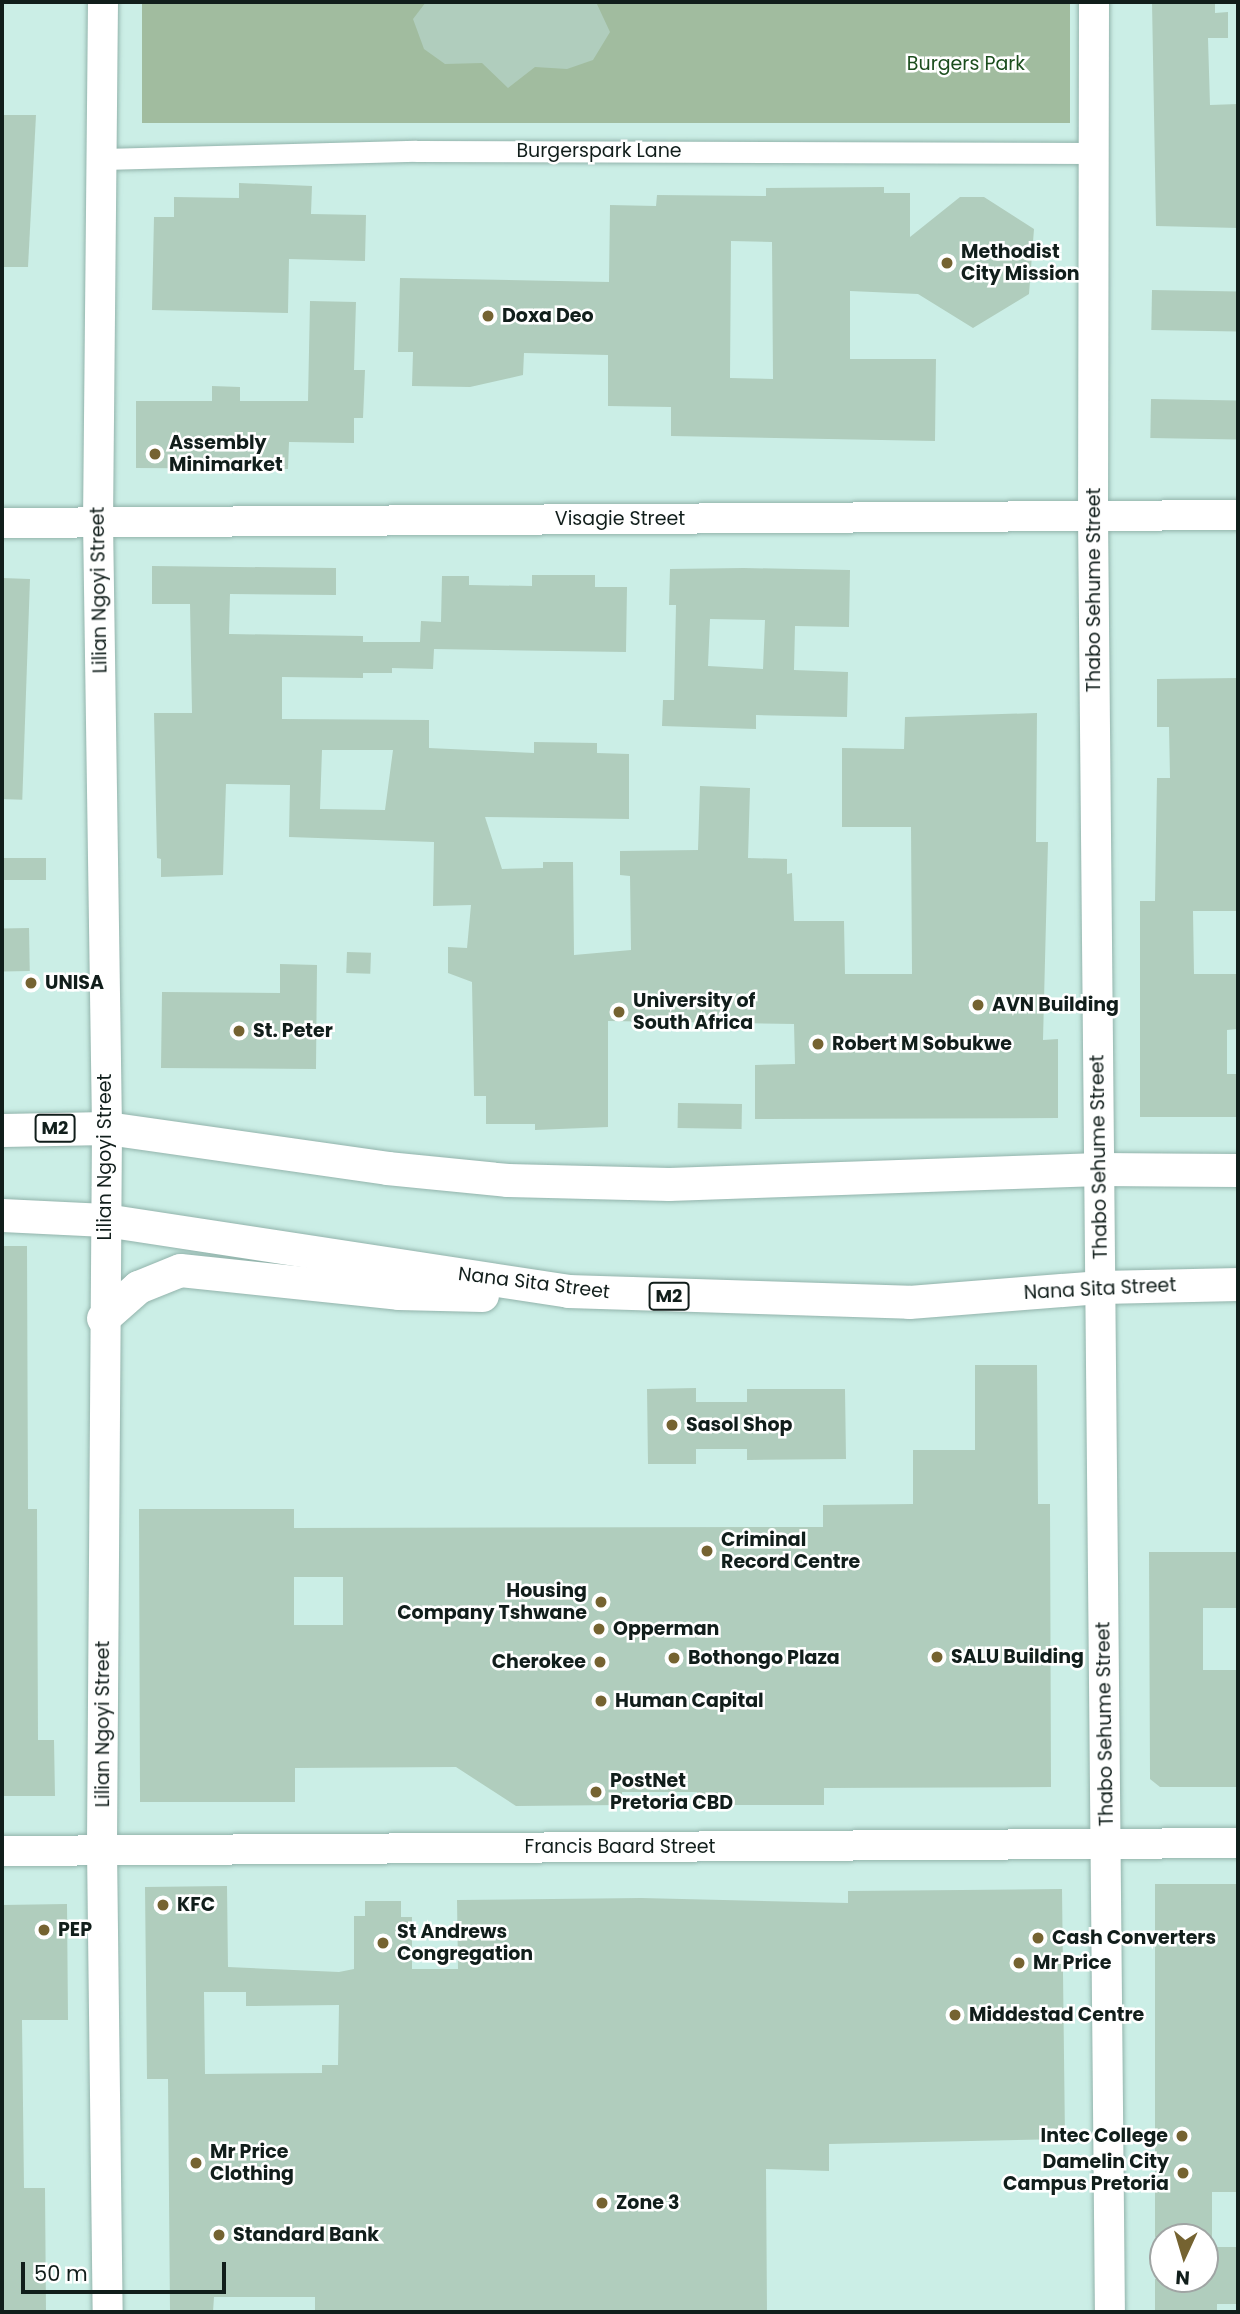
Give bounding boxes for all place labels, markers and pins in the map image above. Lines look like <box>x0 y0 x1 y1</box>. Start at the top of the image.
place label: Methodist City Mission <box>961 241 1080 285</box>
marker: Methodist City Mission <box>939 255 955 271</box>
place label: Doxa Deo <box>502 305 594 327</box>
marker: Doxa Deo <box>480 308 496 324</box>
place label: Assembly Minimarket <box>169 432 283 476</box>
marker: Assembly Minimarket <box>147 446 163 462</box>
place label: UNISA <box>45 972 104 994</box>
marker: UNISA <box>23 975 39 991</box>
place label: University of South Africa <box>633 990 755 1034</box>
place label: AVN Building <box>992 994 1119 1016</box>
marker: AVN Building <box>970 997 986 1013</box>
marker: University of South Africa <box>611 1004 627 1020</box>
place label: St. Peter <box>253 1020 333 1042</box>
marker: St. Peter <box>231 1023 247 1039</box>
place label: Robert M Sobukwe <box>832 1033 1012 1055</box>
marker: Robert M Sobukwe <box>810 1036 826 1052</box>
place label: Sasol Shop <box>686 1414 792 1436</box>
marker: Sasol Shop <box>664 1417 680 1433</box>
place label: Criminal Record Centre <box>721 1529 860 1573</box>
marker: Criminal Record Centre <box>699 1543 715 1559</box>
place label: Housing Company Tshwane <box>397 1580 587 1624</box>
marker: Housing Company Tshwane <box>593 1594 609 1610</box>
place label: Opperman <box>613 1618 719 1640</box>
marker: Opperman <box>591 1621 607 1637</box>
place label: SALU Building <box>951 1646 1084 1668</box>
place label: Bothongo Plaza <box>688 1647 840 1669</box>
marker: SALU Building <box>929 1649 945 1665</box>
marker: Bothongo Plaza <box>666 1650 682 1666</box>
place label: Cherokee <box>492 1651 586 1673</box>
marker: Cherokee <box>592 1654 608 1670</box>
place label: Human Capital <box>615 1690 764 1712</box>
marker: Human Capital <box>593 1693 609 1709</box>
place label: PostNet Pretoria CBD <box>610 1770 733 1814</box>
marker: PostNet Pretoria CBD <box>588 1784 604 1800</box>
place label: KFC <box>177 1894 215 1916</box>
marker: KFC <box>155 1897 171 1913</box>
place label: PEP <box>58 1919 92 1941</box>
place label: St Andrews Congregation <box>397 1921 533 1965</box>
marker: PEP <box>36 1922 52 1938</box>
place label: Cash Converters <box>1052 1927 1216 1949</box>
marker: Cash Converters <box>1030 1930 1046 1946</box>
marker: St Andrews Congregation <box>375 1935 391 1951</box>
place label: Mr Price <box>1033 1952 1111 1974</box>
marker: Mr Price <box>1011 1955 1027 1971</box>
place label: Middestad Centre <box>969 2004 1144 2026</box>
marker: Middestad Centre <box>947 2007 963 2023</box>
place label: Intec College <box>1041 2125 1168 2147</box>
marker: Intec College <box>1174 2128 1190 2144</box>
place label: Mr Price Clothing <box>210 2141 294 2185</box>
place label: Damelin City Campus Pretoria <box>1003 2151 1169 2195</box>
marker: Mr Price Clothing <box>188 2155 204 2171</box>
marker: Damelin City Campus Pretoria <box>1175 2165 1191 2181</box>
place label: Zone 3 <box>616 2192 679 2214</box>
marker: Zone 3 <box>594 2195 610 2211</box>
place label: Standard Bank <box>233 2224 379 2246</box>
marker: Standard Bank <box>211 2227 227 2243</box>

